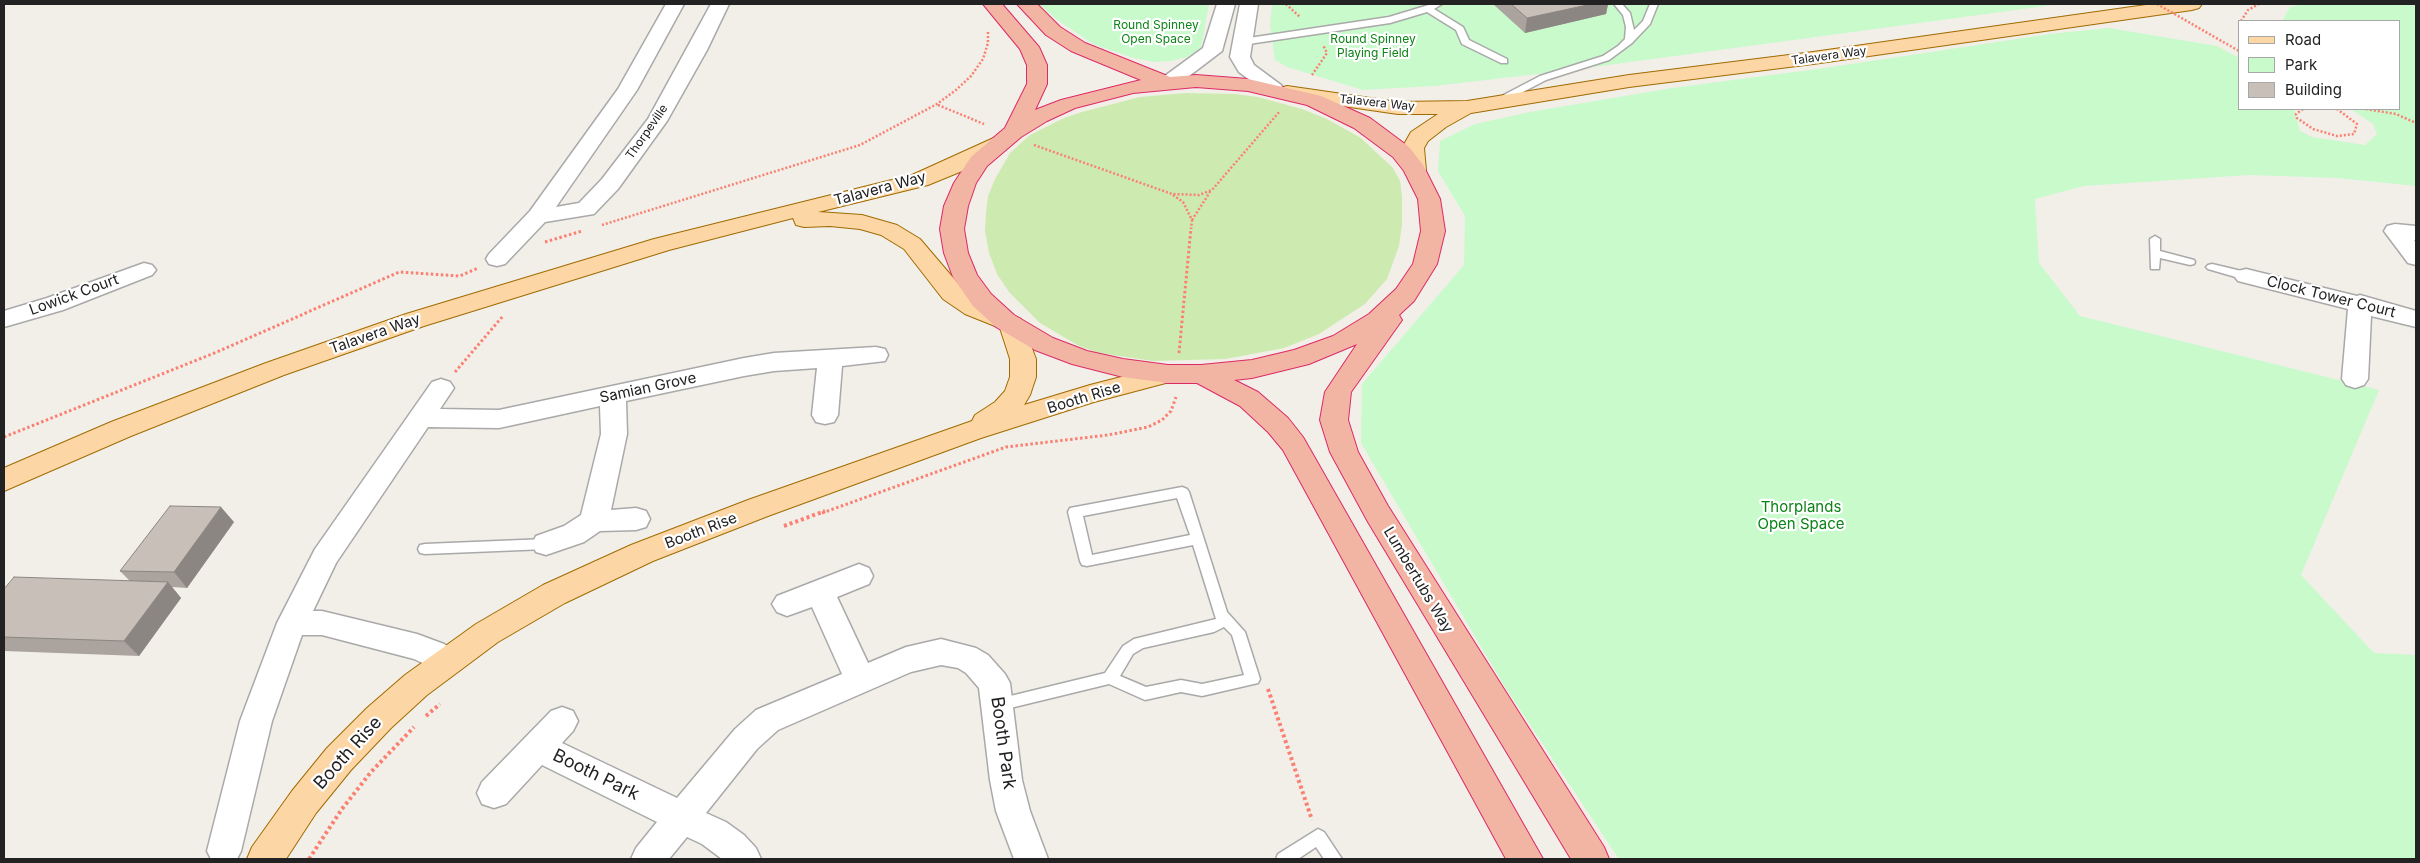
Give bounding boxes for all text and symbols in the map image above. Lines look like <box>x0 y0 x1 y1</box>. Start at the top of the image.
park label: Round Spinney Open Space <box>1113 18 1199 46</box>
legend <box>2238 20 2400 110</box>
text: Road <box>2285 30 2321 49</box>
park label: Round Spinney Playing Field <box>1330 32 1416 60</box>
street label: Talavera Way <box>1791 44 1867 68</box>
text: Park <box>2285 55 2317 74</box>
text: Building <box>2285 80 2342 99</box>
street label: Talavera Way <box>1339 92 1415 114</box>
street label: Thorpeville <box>623 102 671 162</box>
street label: Talavera Way <box>832 168 928 210</box>
street label: Lowick Court <box>27 271 121 319</box>
street label: Clock Tower Court <box>2265 272 2397 322</box>
street label: Talavera Way <box>327 310 423 358</box>
street label: Samian Grove <box>598 369 698 407</box>
street label: Booth Rise <box>1045 378 1123 418</box>
park label: Thorplands Open Space <box>1757 498 1845 533</box>
street label: Booth Rise <box>662 509 740 553</box>
street label: Lumbertubs Way <box>1379 524 1457 636</box>
street label: Booth Park <box>986 695 1020 791</box>
street label: Booth Rise <box>310 712 386 794</box>
street label: Booth Park <box>549 745 643 805</box>

